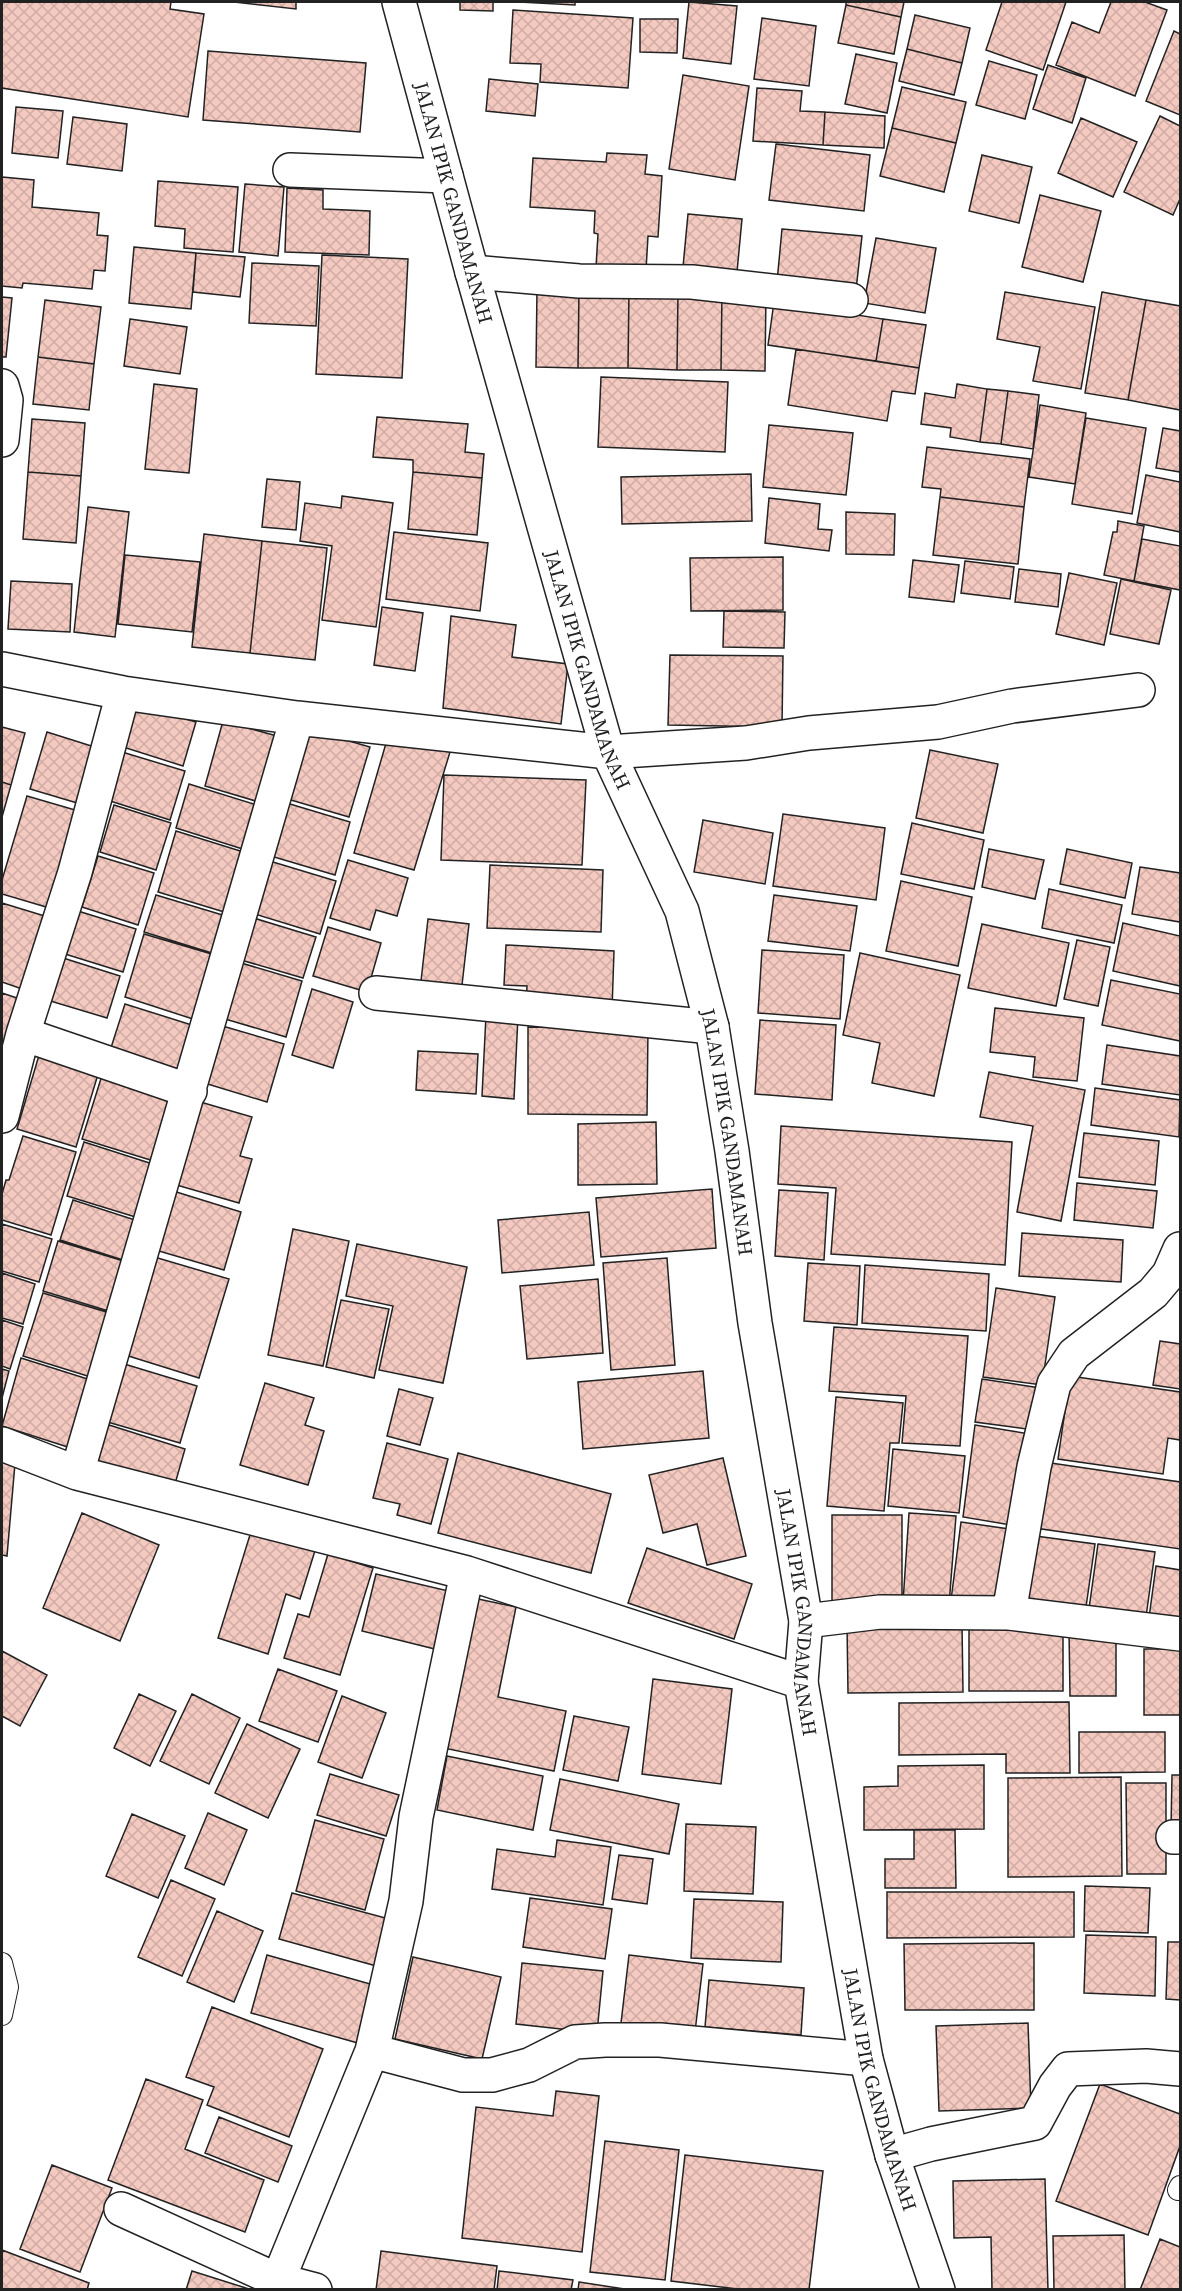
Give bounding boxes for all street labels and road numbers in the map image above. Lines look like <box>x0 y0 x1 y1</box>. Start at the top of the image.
street label: JALAN IPIK GANDAMANAH <box>407 78 500 327</box>
street label: JALAN IPIK GANDAMANAH <box>537 546 638 794</box>
street label: JALAN IPIK GANDAMANAH <box>694 1005 760 1257</box>
street label: JALAN IPIK GANDAMANAH <box>769 1486 824 1738</box>
street label: JALAN IPIK GANDAMANAH <box>836 1965 924 2215</box>

